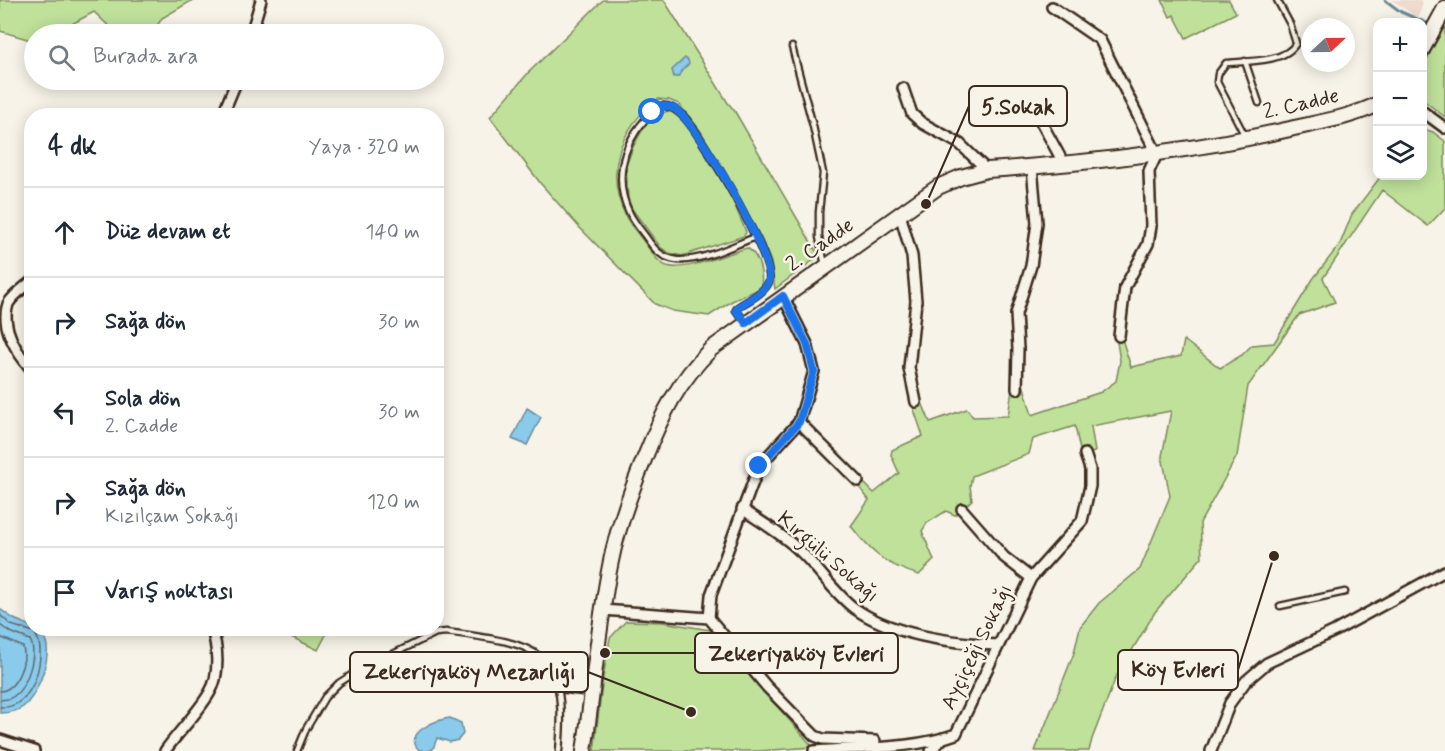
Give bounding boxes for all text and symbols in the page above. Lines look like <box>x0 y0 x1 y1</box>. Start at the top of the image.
north arrow <box>1301 18 1355 72</box>
map controls <box>1373 18 1427 180</box>
button: + <box>1373 18 1427 72</box>
search box <box>24 24 444 90</box>
icon: search <box>45 41 78 74</box>
text: Burada ara <box>93 43 198 71</box>
button: − <box>1373 72 1427 126</box>
street label: 2. Cadde <box>1260 82 1342 126</box>
callout: 5.Sokak <box>969 86 1067 126</box>
text: 5.Sokak <box>981 94 1055 122</box>
route start <box>638 98 664 124</box>
button: layers <box>1373 126 1427 180</box>
text: 4 dk <box>48 130 97 164</box>
text: Yaya · 320 m <box>309 134 420 161</box>
street label: 2. Cadde <box>780 211 860 279</box>
icon: ahead <box>48 216 81 249</box>
text: Düz devam et <box>105 218 230 246</box>
text: 140 m <box>366 219 420 246</box>
icon: right <box>48 306 81 339</box>
text: Sağa dön <box>105 308 186 336</box>
text: 30 m <box>378 309 420 336</box>
text: Sola dön <box>105 385 181 413</box>
icon: left <box>48 396 81 429</box>
text: 30 m <box>378 399 420 426</box>
text: 2. Cadde <box>105 413 178 440</box>
route end <box>745 452 771 478</box>
text: Sağa dön <box>105 475 186 503</box>
icon: right <box>48 486 81 519</box>
text: 120 m <box>367 489 420 516</box>
text: Kızılçam Sokağı <box>105 503 239 530</box>
street label: Kırgülü Sokağı <box>770 505 885 611</box>
icon: arrive <box>48 576 81 609</box>
text: Varış noktası <box>105 578 234 606</box>
street label: Ayçiçeği Sokağı <box>935 580 1019 714</box>
callout: Zekeriyaköy Evleri <box>695 633 898 673</box>
text: Zekeriyaköy Evleri <box>708 641 884 670</box>
callout: Köy Evleri <box>1118 650 1238 690</box>
callout: Zekeriyaköy Mezarlığı <box>350 652 588 692</box>
text: Köy Evleri <box>1131 657 1225 686</box>
text: Zekeriyaköy Mezarlığı <box>362 659 576 688</box>

